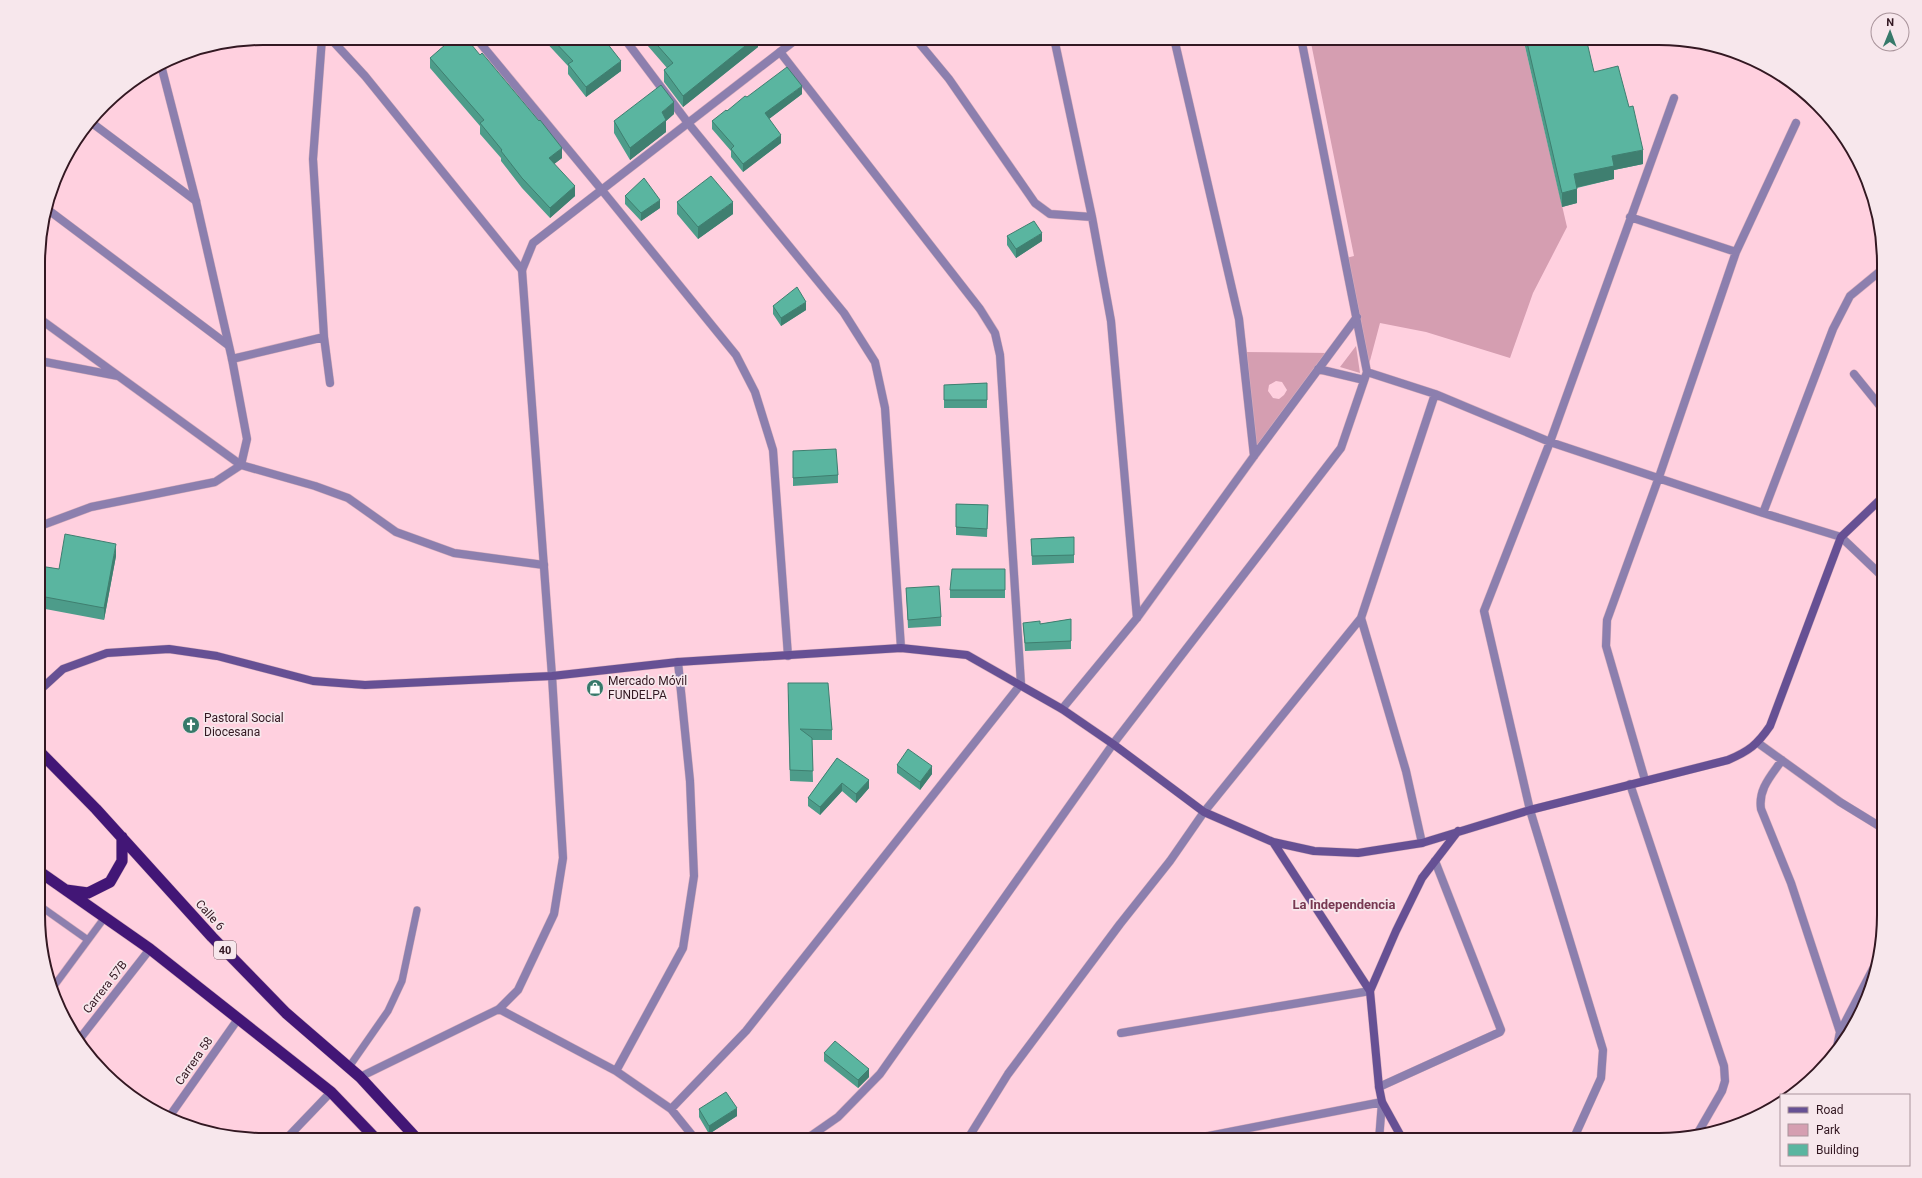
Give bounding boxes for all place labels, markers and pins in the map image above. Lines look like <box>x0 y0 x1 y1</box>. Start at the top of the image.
place label: Mercado Móvil FUNDELPA <box>608 674 687 702</box>
shop icon: Mercado Móvil FUNDELPA <box>585 678 605 698</box>
place label: Pastoral Social Diocesana <box>204 711 284 739</box>
church icon: Pastoral Social Diocesana <box>181 715 201 735</box>

